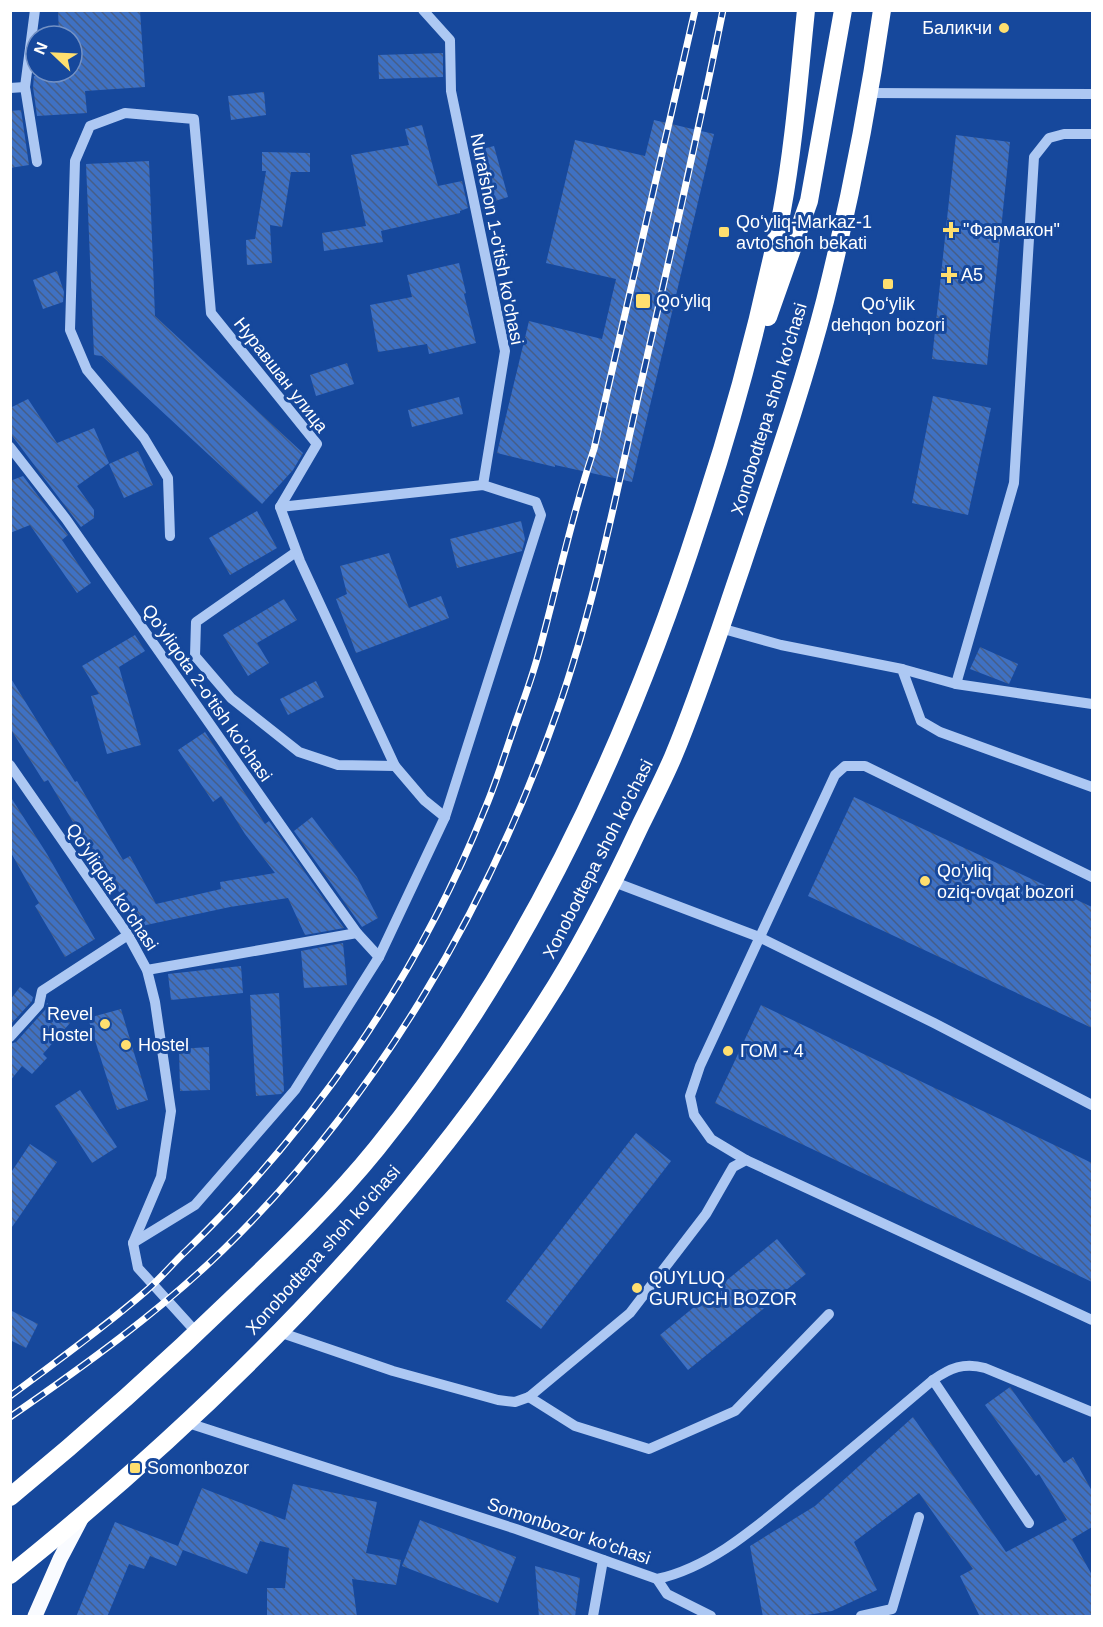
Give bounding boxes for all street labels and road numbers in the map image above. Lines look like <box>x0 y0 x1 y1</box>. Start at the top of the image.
street label: Nurafshon 1-o'tish ko'chasi <box>467 132 527 346</box>
street label: Xonobodtepa shoh ko'chasi <box>727 301 811 517</box>
street label: Нуравшан улица <box>230 314 333 437</box>
street label: Qo'yliqota 2-o'tish ko'chasi <box>138 601 276 785</box>
street label: Xonobodtepa shoh ko'chasi <box>539 756 657 962</box>
street label: Qo'yliqota ko'chasi <box>62 820 162 954</box>
street label: Xonobodtepa shoh ko'chasi <box>242 1161 404 1339</box>
street label: Somonbozor ko'chasi <box>485 1494 653 1568</box>

